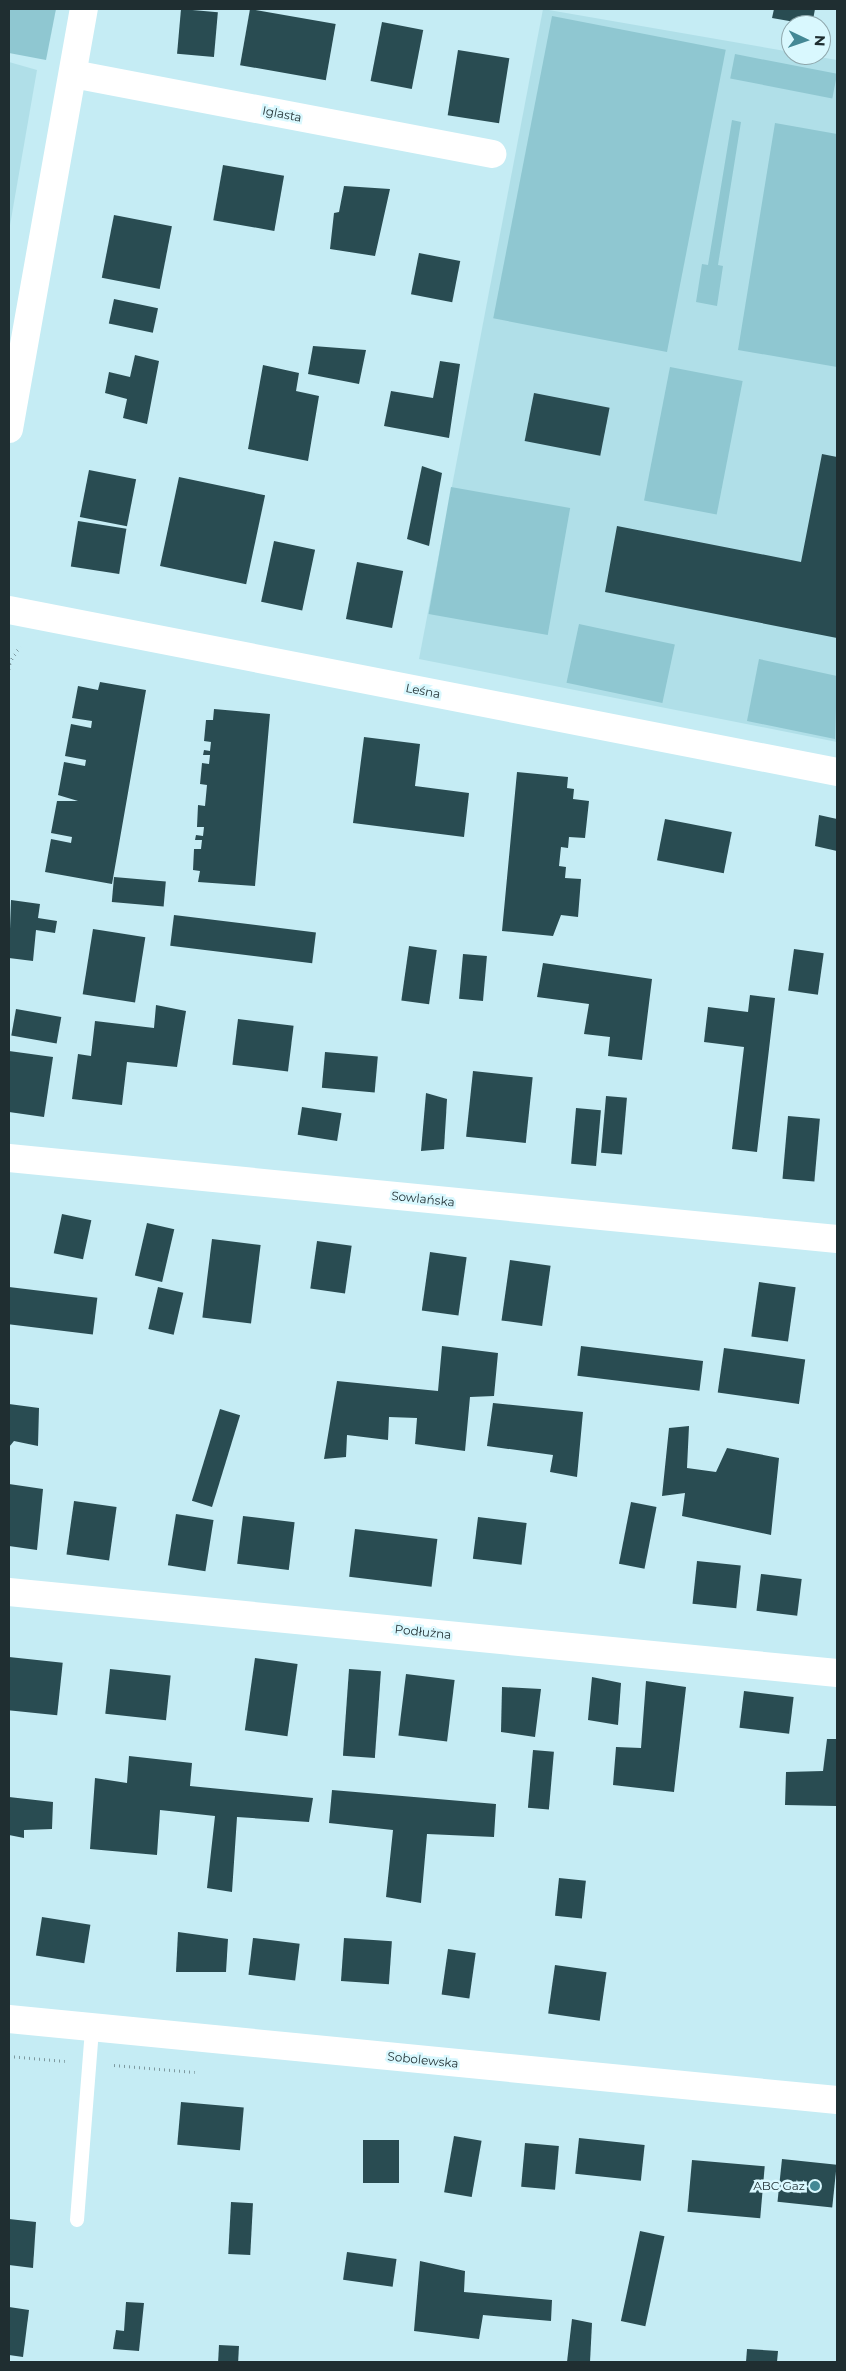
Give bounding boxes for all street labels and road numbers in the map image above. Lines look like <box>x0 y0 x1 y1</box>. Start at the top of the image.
street label: Iglasta <box>261 103 303 125</box>
street label: Leśna <box>404 681 442 701</box>
street label: Sowlańska <box>391 1189 455 1209</box>
street label: Podłużna <box>394 1622 452 1642</box>
street label: Sobolewska <box>387 2049 459 2071</box>

